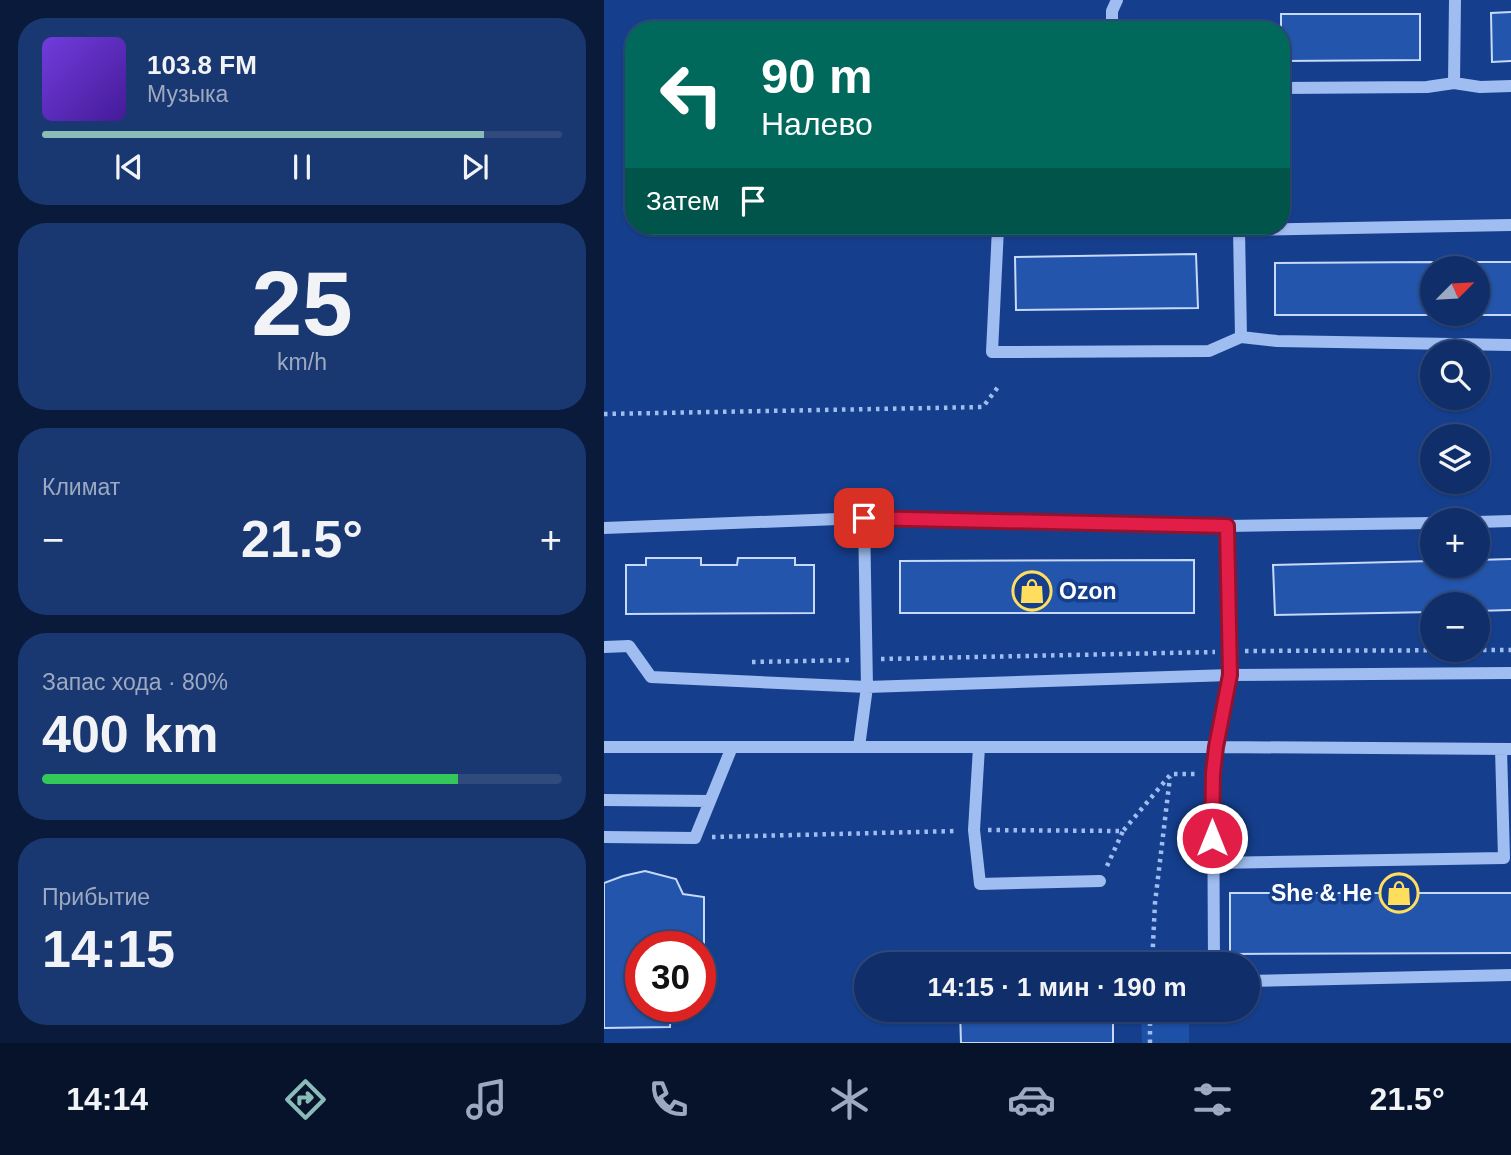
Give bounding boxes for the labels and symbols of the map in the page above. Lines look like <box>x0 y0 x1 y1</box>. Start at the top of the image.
north arrow <box>1420 256 1490 326</box>
pin <box>834 488 894 548</box>
shop icon: Ozon <box>1011 570 1053 612</box>
place label: Ozon <box>1059 578 1117 604</box>
position arrow <box>1175 801 1249 875</box>
shop icon: She & He <box>1378 872 1420 914</box>
place label: She & He <box>1271 880 1372 906</box>
speed limit sign: 30 <box>625 931 716 1022</box>

